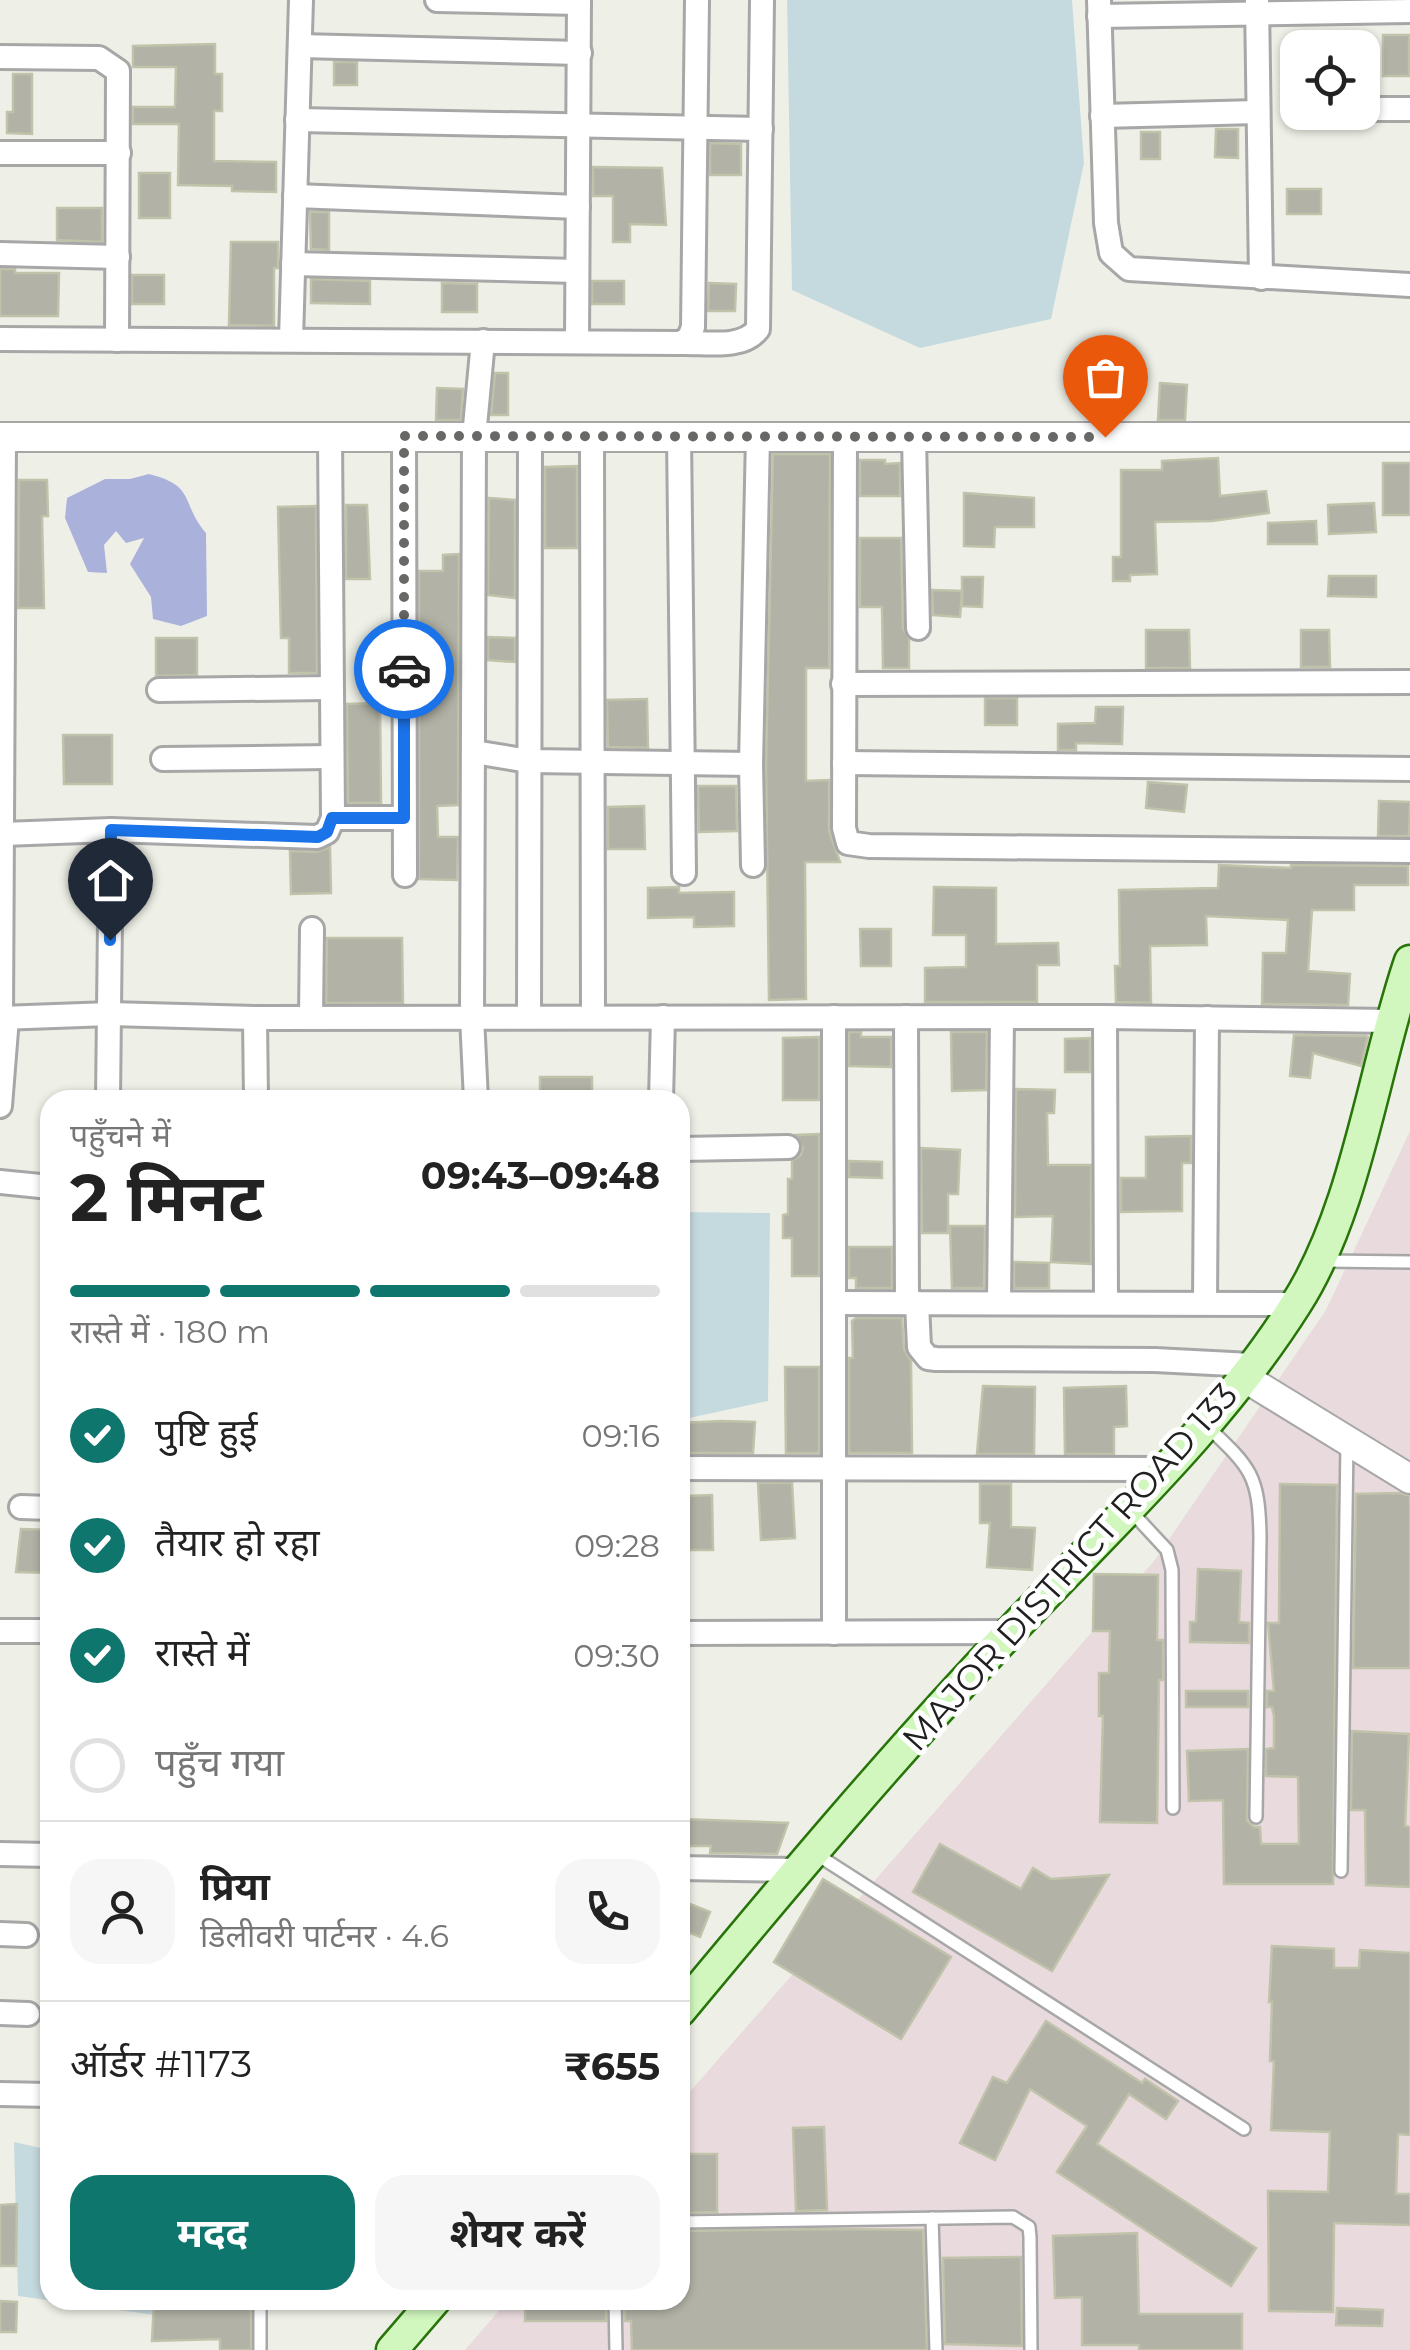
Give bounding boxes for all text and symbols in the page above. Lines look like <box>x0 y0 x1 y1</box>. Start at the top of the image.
map controls <box>1280 30 1380 130</box>
button: locate <box>1280 30 1380 130</box>
pin <box>1063 335 1148 438</box>
icon: bag <box>1078 350 1133 405</box>
courier <box>354 619 454 719</box>
icon: car <box>377 642 432 697</box>
pin <box>68 838 153 941</box>
icon: home <box>83 853 138 908</box>
text: पहुँचने में <box>70 1116 171 1155</box>
text: 09:43–09:48 <box>421 1152 660 1199</box>
text: 2 मिनट <box>70 1158 263 1237</box>
text: रास्ते में · 180 m <box>70 1312 270 1351</box>
street label: MAJOR DISTRICT ROAD 133 <box>893 1374 1246 1759</box>
icon: check <box>70 1408 125 1463</box>
text: पुष्टि हुई <box>155 1409 257 1456</box>
text: 09:16 <box>582 1416 660 1455</box>
icon: check <box>70 1518 125 1573</box>
text: तैयार हो रहा <box>155 1519 320 1566</box>
text: 09:28 <box>574 1526 660 1565</box>
icon: check <box>70 1628 125 1683</box>
text: रास्ते में <box>155 1629 250 1676</box>
text: 09:30 <box>573 1636 660 1675</box>
text: पहुँच गया <box>155 1739 284 1786</box>
button: person <box>70 1859 175 1964</box>
button: phone <box>555 1859 660 1964</box>
text: प्रिया <box>200 1863 270 1910</box>
text: डिलीवरी पार्टनर · 4.6 <box>200 1916 449 1955</box>
text: ऑर्डर #1173 <box>70 2040 252 2087</box>
text: ₹655 <box>564 2043 660 2090</box>
button: मदद <box>70 2175 355 2290</box>
button: शेयर करें <box>375 2175 660 2290</box>

